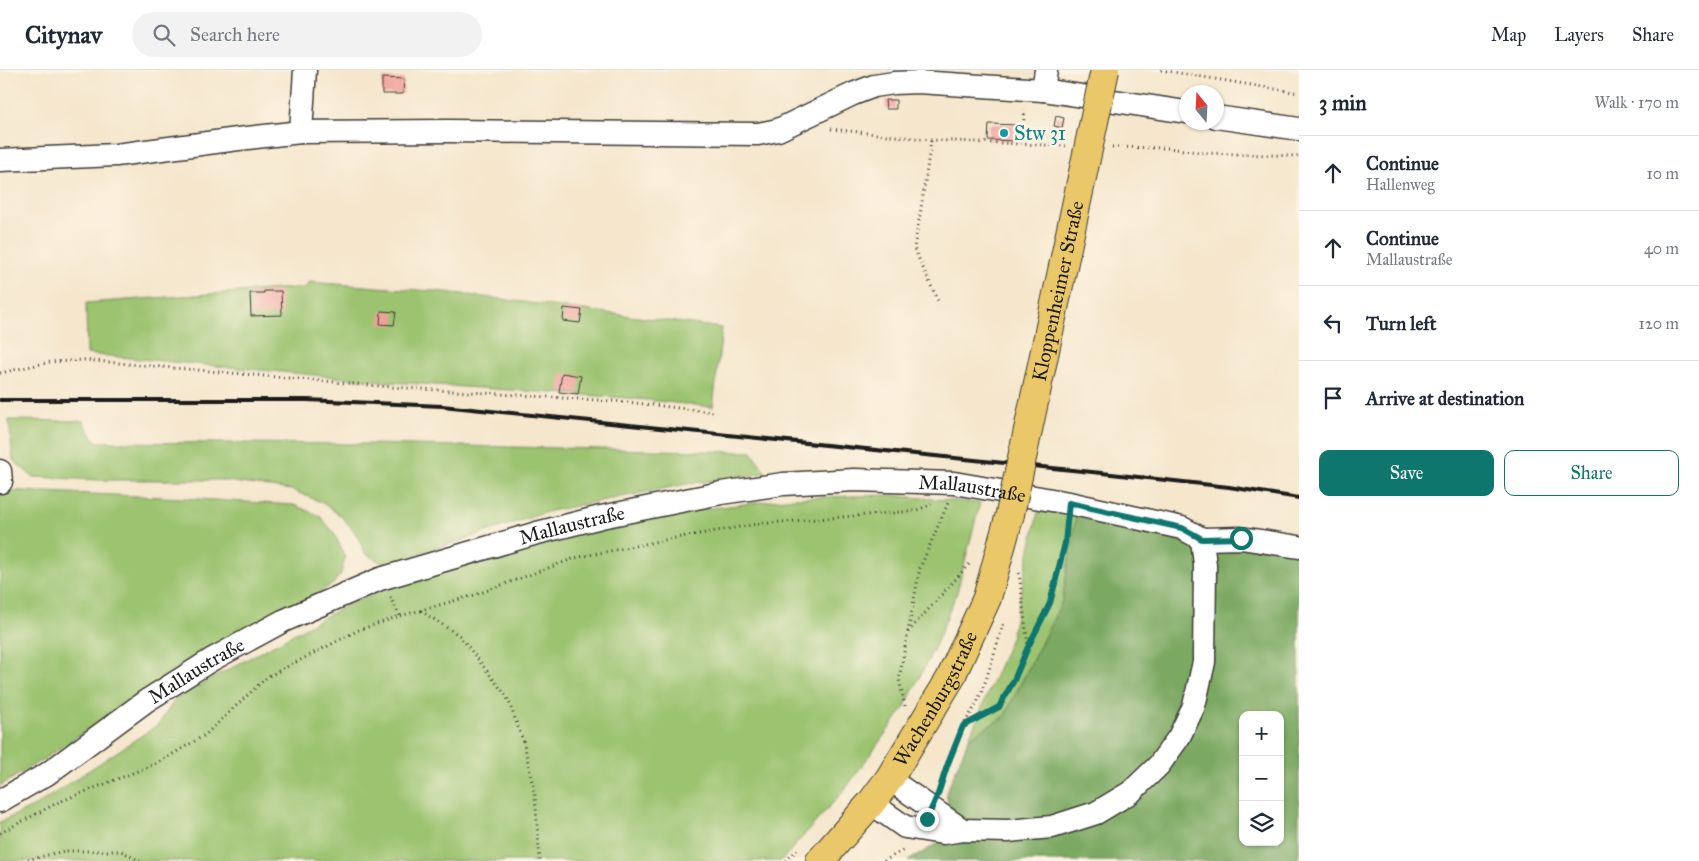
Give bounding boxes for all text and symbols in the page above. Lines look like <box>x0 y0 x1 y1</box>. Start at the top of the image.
search box <box>132 12 482 57</box>
text: Citynav <box>25 20 102 50</box>
icon: search <box>150 21 178 49</box>
text: Search here <box>190 23 280 46</box>
text: Map <box>1491 24 1526 46</box>
text: Layers <box>1554 24 1604 46</box>
text: Share <box>1632 24 1674 46</box>
north arrow <box>1179 85 1224 130</box>
text: 3 min <box>1319 90 1367 116</box>
text: Walk · 170 m <box>1595 93 1679 112</box>
place label: Stw 31 <box>1014 121 1066 145</box>
marker: Stw 31 <box>998 127 1010 139</box>
text: Continue <box>1366 152 1439 175</box>
icon: ahead <box>1319 159 1347 187</box>
text: 10 m <box>1647 164 1679 183</box>
text: Hallenweg <box>1366 175 1435 194</box>
street label: Kloppenheimer Straße <box>1027 199 1089 384</box>
text: Continue <box>1366 227 1439 250</box>
icon: ahead <box>1319 234 1347 262</box>
text: 40 m <box>1644 239 1679 258</box>
text: Mallaustraße <box>1366 250 1452 269</box>
icon: left <box>1319 309 1347 337</box>
text: Turn left <box>1366 312 1436 335</box>
text: 120 m <box>1639 314 1679 333</box>
icon: arrive <box>1319 384 1347 412</box>
text: Arrive at destination <box>1366 387 1524 410</box>
button: Save <box>1319 450 1494 496</box>
button: Share <box>1504 450 1679 496</box>
street label: Mallaustraße <box>918 470 1028 507</box>
street label: Mallaustraße <box>516 501 627 550</box>
route start <box>1230 527 1253 550</box>
street label: Wachenburgstraße <box>888 627 982 771</box>
street label: Mallaustraße <box>144 632 248 709</box>
map controls <box>1239 711 1284 846</box>
button: + <box>1239 711 1284 756</box>
button: − <box>1239 756 1284 801</box>
button: layers <box>1239 801 1284 846</box>
route end <box>916 808 939 831</box>

